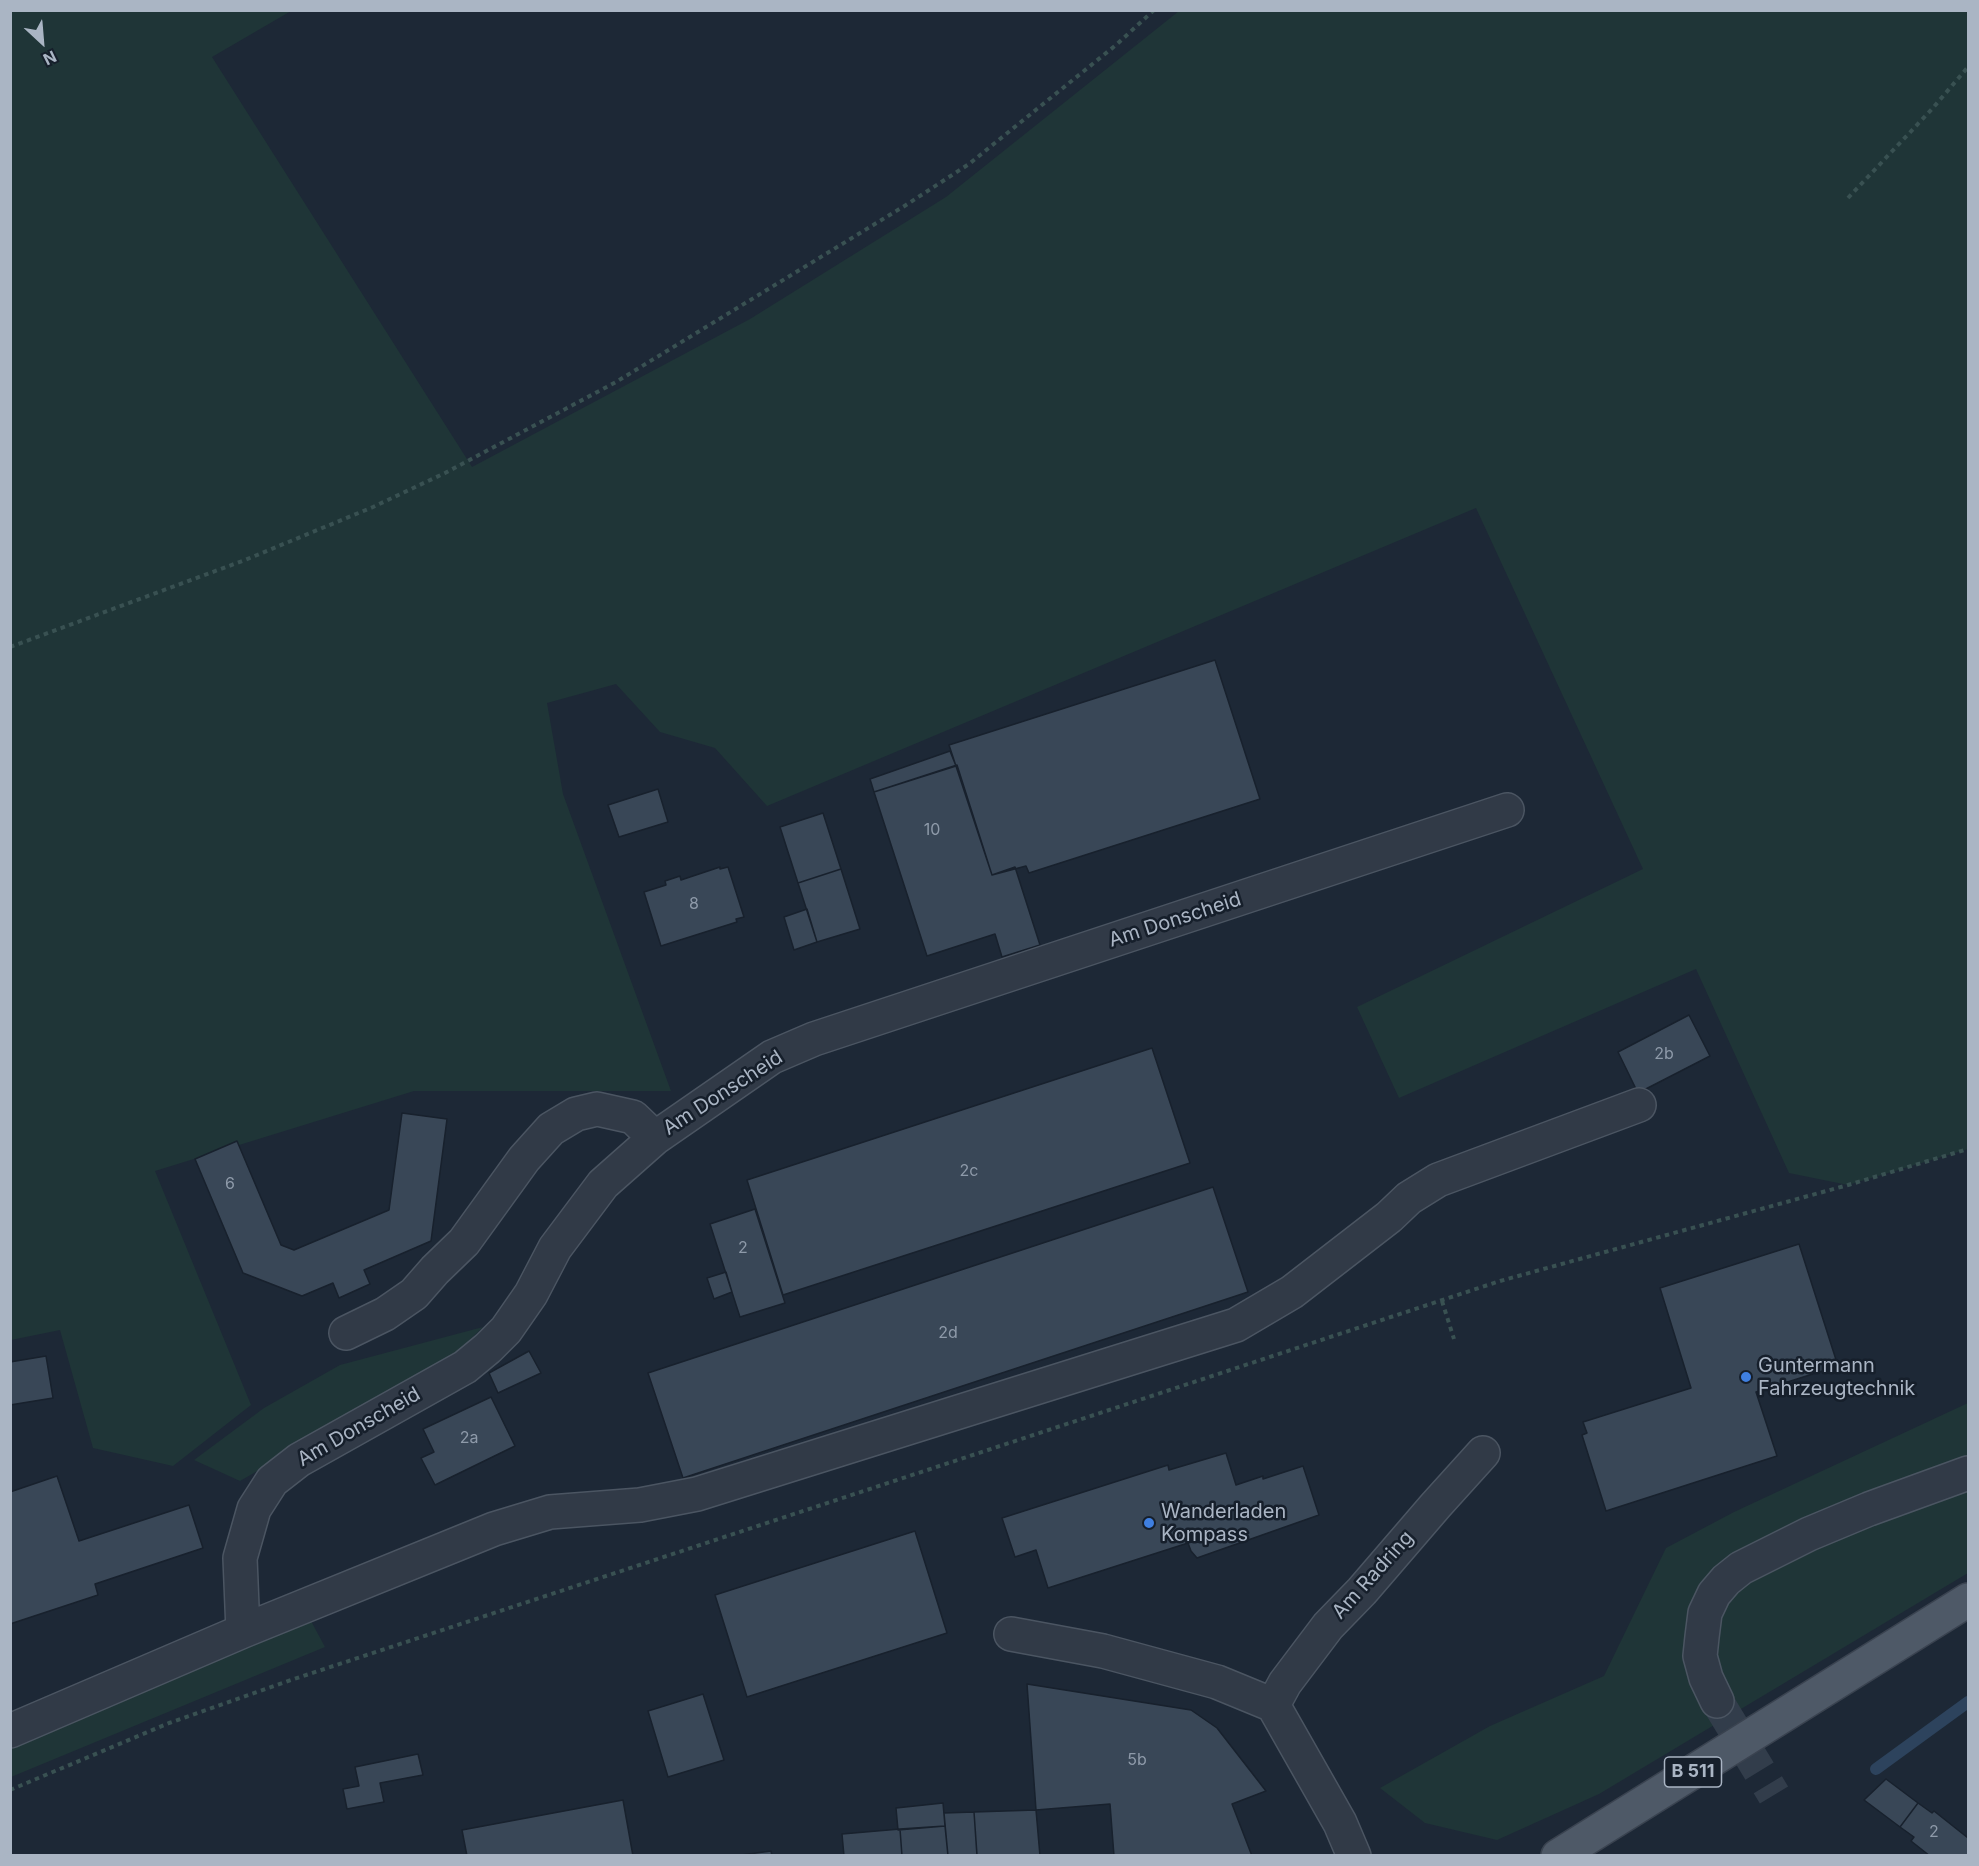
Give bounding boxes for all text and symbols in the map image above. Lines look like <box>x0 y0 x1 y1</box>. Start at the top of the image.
north arrow <box>12 12 72 72</box>
text: N <box>40 47 60 70</box>
house number: 10 <box>924 820 940 840</box>
street label: Am Donscheid <box>1106 887 1244 953</box>
house number: 8 <box>689 894 699 914</box>
house number: 2b <box>1654 1044 1674 1064</box>
street label: Am Donscheid <box>659 1045 787 1141</box>
house number: 2c <box>960 1161 978 1181</box>
house number: 6 <box>225 1174 235 1194</box>
house number: 2 <box>738 1238 748 1258</box>
house number: 2d <box>938 1323 958 1343</box>
place label: Guntermann Fahrzeugtechnik <box>1758 1354 1915 1401</box>
marker: Guntermann Fahrzeugtechnik <box>1739 1370 1753 1384</box>
street label: Am Donscheid <box>293 1382 425 1472</box>
house number: 2a <box>460 1428 478 1448</box>
place label: Wanderladen Kompass <box>1161 1500 1286 1547</box>
marker: Wanderladen Kompass <box>1142 1516 1156 1530</box>
street label: Am Radring <box>1327 1526 1419 1624</box>
house number: 5b <box>1127 1750 1147 1770</box>
road number: B 511 <box>1664 1757 1722 1787</box>
house number: 2 <box>1929 1822 1939 1842</box>

